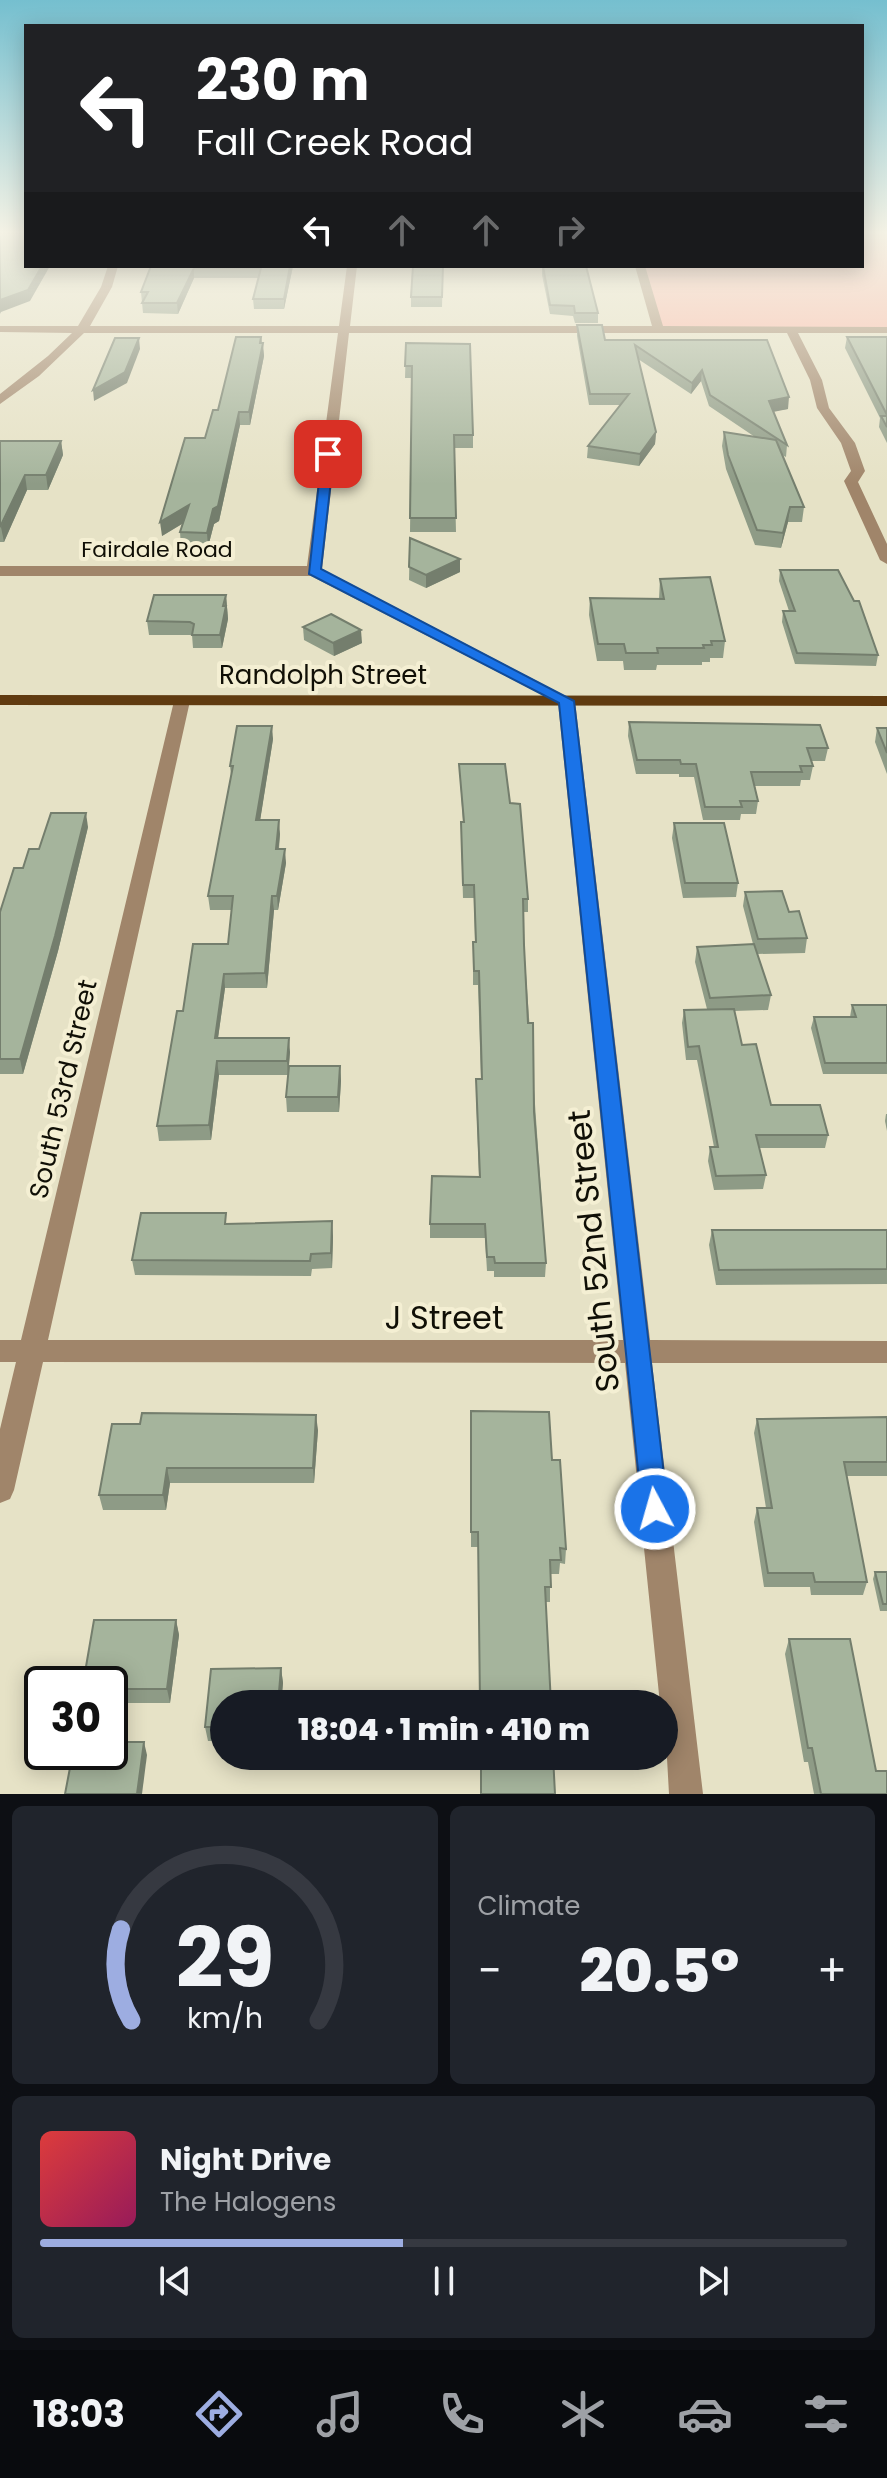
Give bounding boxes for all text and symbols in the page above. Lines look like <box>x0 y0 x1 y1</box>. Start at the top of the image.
text: 230 m <box>196 41 370 120</box>
icon: left <box>64 56 168 160</box>
text: Fall Creek Road <box>196 117 473 168</box>
icon: left <box>296 208 340 252</box>
icon: ahead <box>380 208 424 252</box>
icon: ahead <box>464 208 508 252</box>
icon: right <box>548 208 592 252</box>
pin <box>294 420 362 488</box>
icon: arrive <box>306 432 350 476</box>
street label: Fairdale Road <box>81 534 233 565</box>
street label: Randolph Street <box>219 657 427 693</box>
street label: South 53rd Street <box>20 976 106 1202</box>
street label: South 52nd Street <box>556 1108 630 1394</box>
street label: J Street <box>384 1295 504 1340</box>
position arrow <box>613 1467 697 1551</box>
speed limit sign: 30 <box>24 1666 128 1770</box>
text: 18:04 · 1 min · 410 m <box>298 1708 590 1751</box>
text: Climate <box>478 1888 580 1924</box>
text: 29 <box>175 1900 274 2016</box>
text: 20.5° <box>579 1929 739 2013</box>
text: − <box>478 1940 502 2001</box>
text: + <box>817 1940 847 2001</box>
text: km/h <box>187 1998 263 2038</box>
text: Night Drive <box>160 2138 331 2181</box>
text: The Halogens <box>160 2184 336 2220</box>
icon: previous <box>153 2259 197 2303</box>
icon: pause <box>422 2259 466 2303</box>
icon: next <box>691 2259 735 2303</box>
icon: directions <box>191 2386 247 2442</box>
icon: music <box>312 2386 368 2442</box>
icon: phone <box>434 2386 490 2442</box>
icon: climate <box>555 2386 611 2442</box>
icon: car <box>677 2386 733 2442</box>
icon: filters <box>798 2386 854 2442</box>
text: 18:03 <box>33 2389 125 2440</box>

